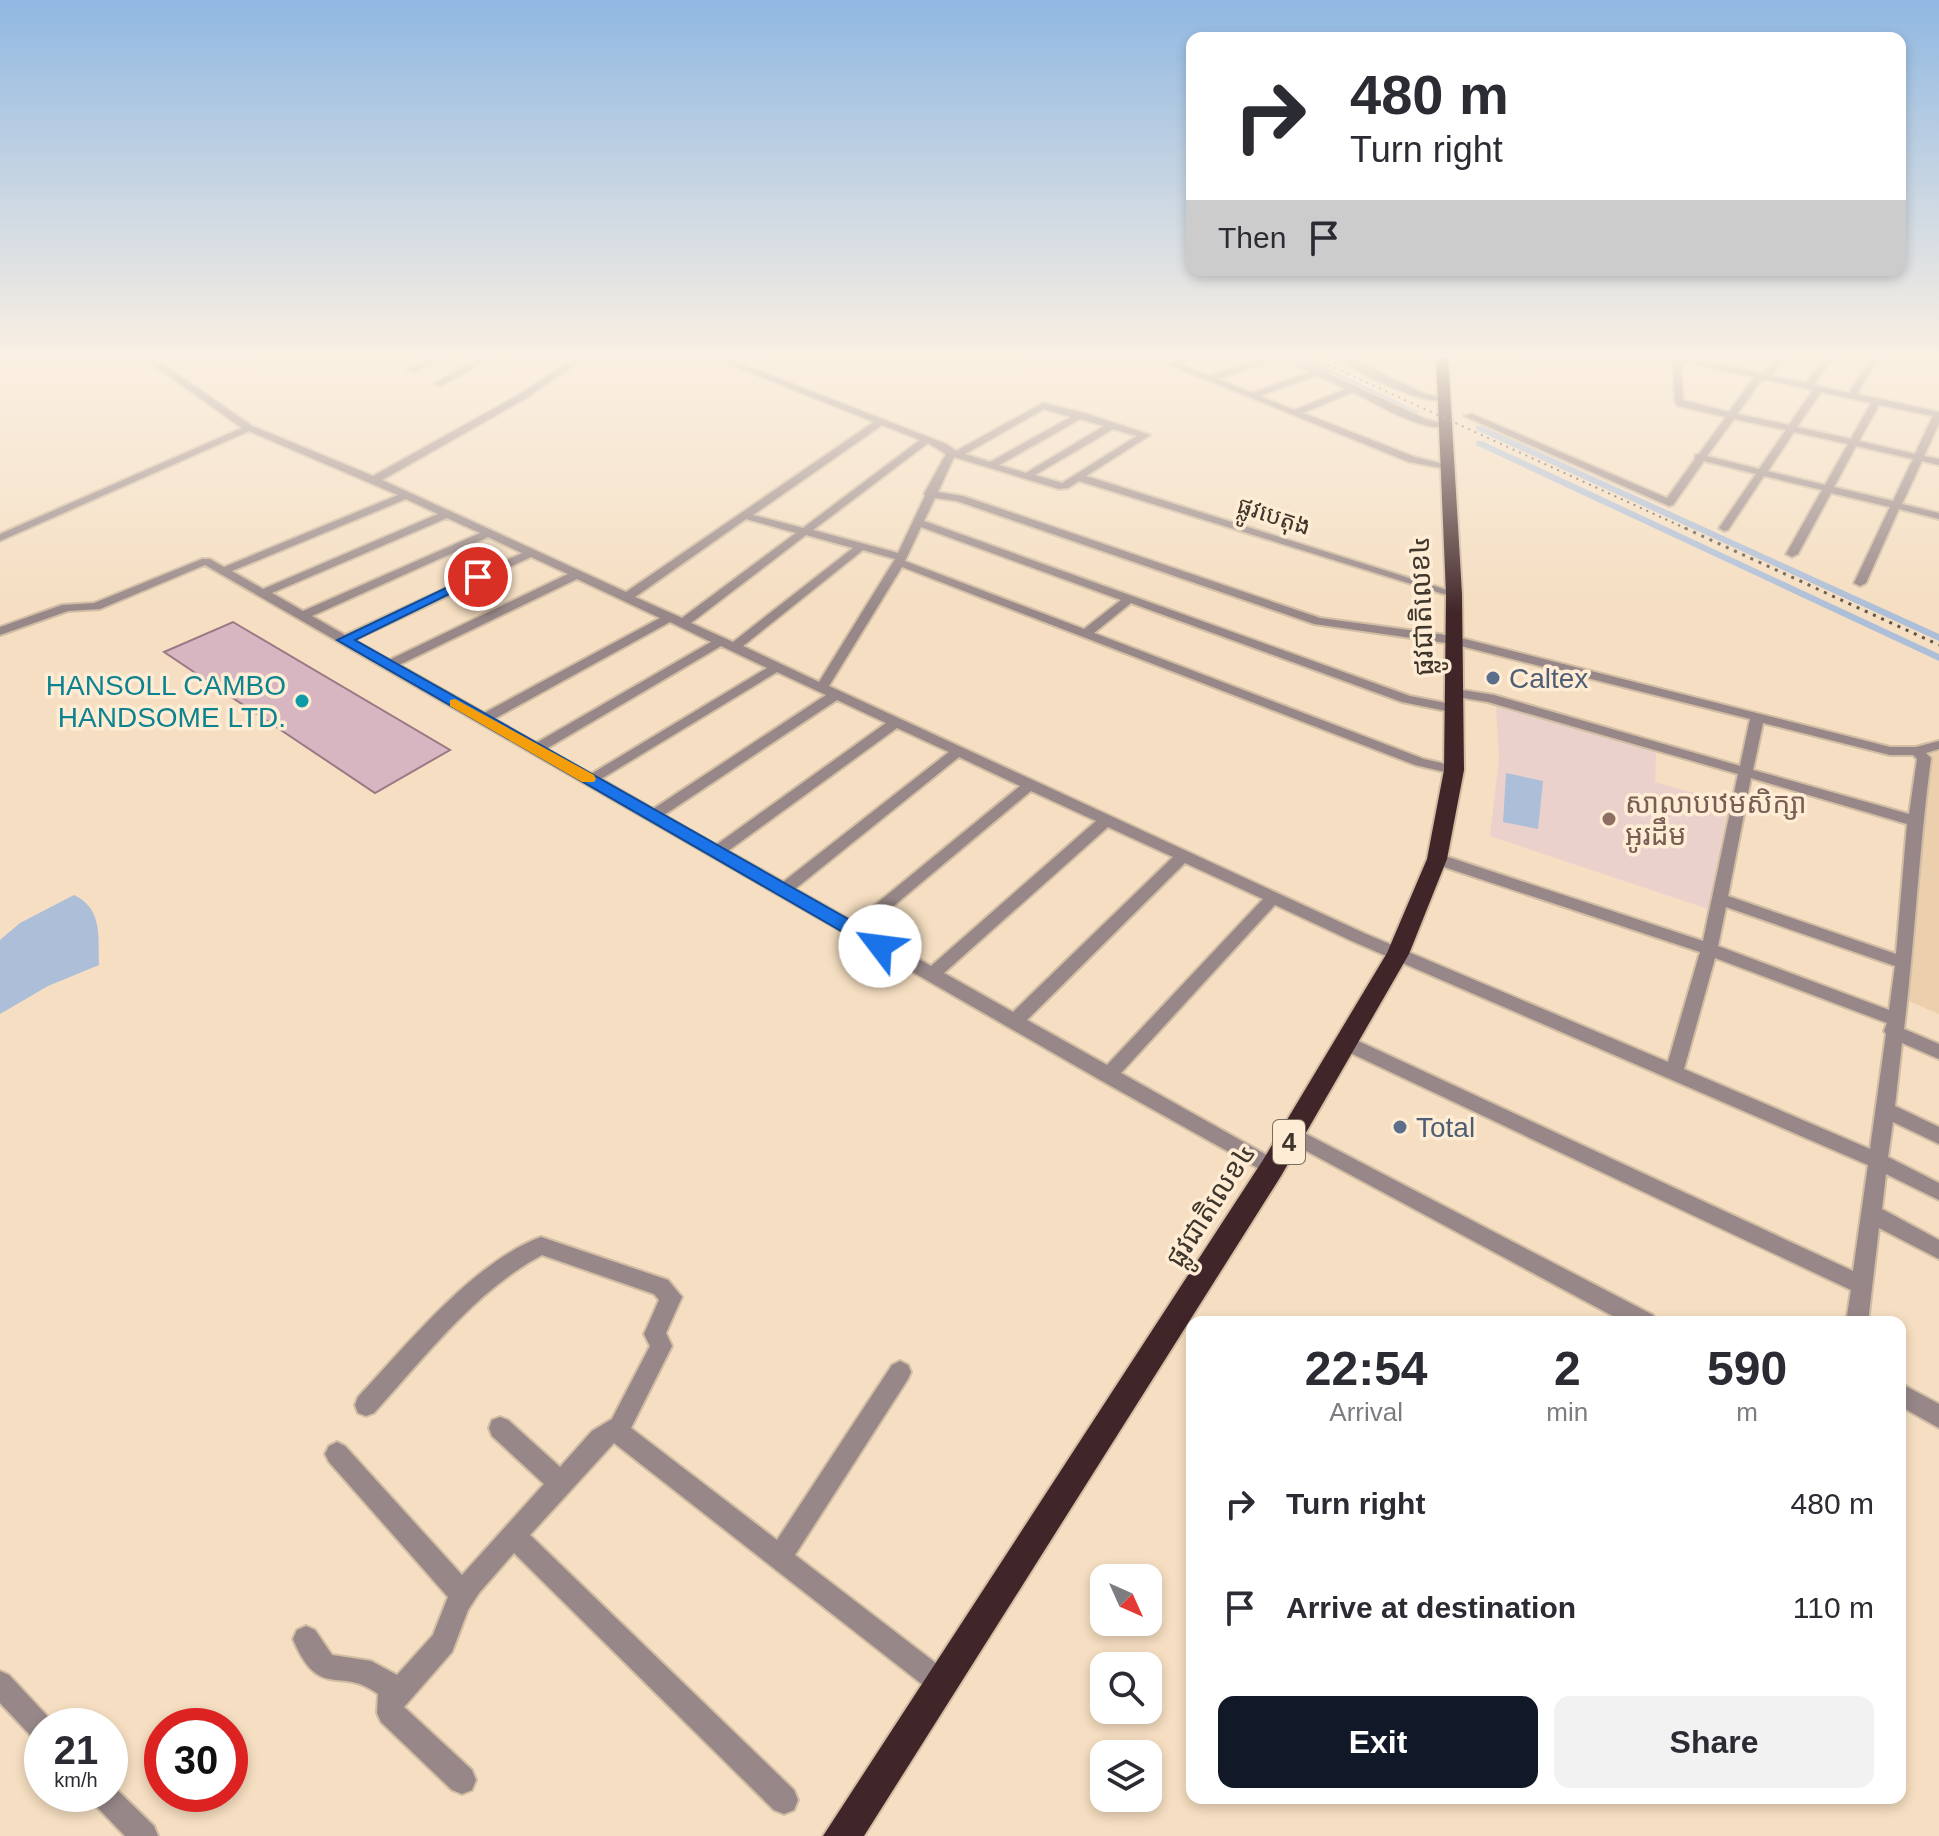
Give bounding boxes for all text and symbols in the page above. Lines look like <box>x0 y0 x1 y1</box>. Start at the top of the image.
text: 480 m <box>1350 63 1509 126</box>
icon: right <box>1218 64 1322 168</box>
text: Turn right <box>1350 129 1503 170</box>
icon: arrive <box>1302 216 1346 260</box>
text: Then <box>1218 221 1286 254</box>
street label: ផ្លូវបេតុង <box>1231 491 1314 549</box>
street label: ផ្លូវជាតិលេខ៤ <box>1403 535 1449 677</box>
pin <box>444 543 512 611</box>
icon: arrive <box>456 555 500 599</box>
place label: Caltex <box>1509 663 1588 694</box>
marker: Caltex <box>1484 669 1502 687</box>
place label: HANSOLL CAMBO HANDSOME LTD. <box>46 670 286 733</box>
marker: HANSOLL CAMBO HANDSOME LTD. <box>293 692 311 710</box>
place label: សាលាបឋមសិក្សា អូរដឹម <box>1625 788 1807 853</box>
marker: សាលាបឋមសិក្សា អូរដឹម <box>1600 810 1618 828</box>
position arrow <box>838 904 922 988</box>
place label: Total <box>1416 1112 1475 1143</box>
marker: Total <box>1391 1118 1409 1136</box>
road number: 4 <box>1273 1120 1305 1164</box>
street label: ផ្លូវជាតិលេខ៤ <box>1159 1138 1269 1278</box>
text: 22:54 <box>1305 1342 1428 1395</box>
text: 2 <box>1554 1342 1581 1395</box>
text: 590 <box>1707 1342 1787 1395</box>
text: Arrival <box>1329 1397 1403 1427</box>
text: min <box>1546 1397 1588 1427</box>
text: m <box>1736 1397 1758 1427</box>
icon: right <box>1218 1482 1262 1526</box>
text: Turn right <box>1286 1487 1425 1520</box>
text: 480 m <box>1791 1487 1874 1520</box>
north arrow <box>1090 1564 1162 1636</box>
map controls <box>1090 1564 1162 1812</box>
icon: arrive <box>1218 1586 1262 1630</box>
text: Arrive at destination <box>1286 1591 1576 1624</box>
text: 110 m <box>1793 1591 1874 1624</box>
button: search <box>1090 1652 1162 1724</box>
button: Exit <box>1218 1696 1538 1788</box>
button: Share <box>1554 1696 1874 1788</box>
speed limit sign: 30 <box>144 1708 248 1812</box>
text: 21 <box>54 1728 98 1772</box>
button: layers <box>1090 1740 1162 1812</box>
text: km/h <box>54 1769 98 1791</box>

